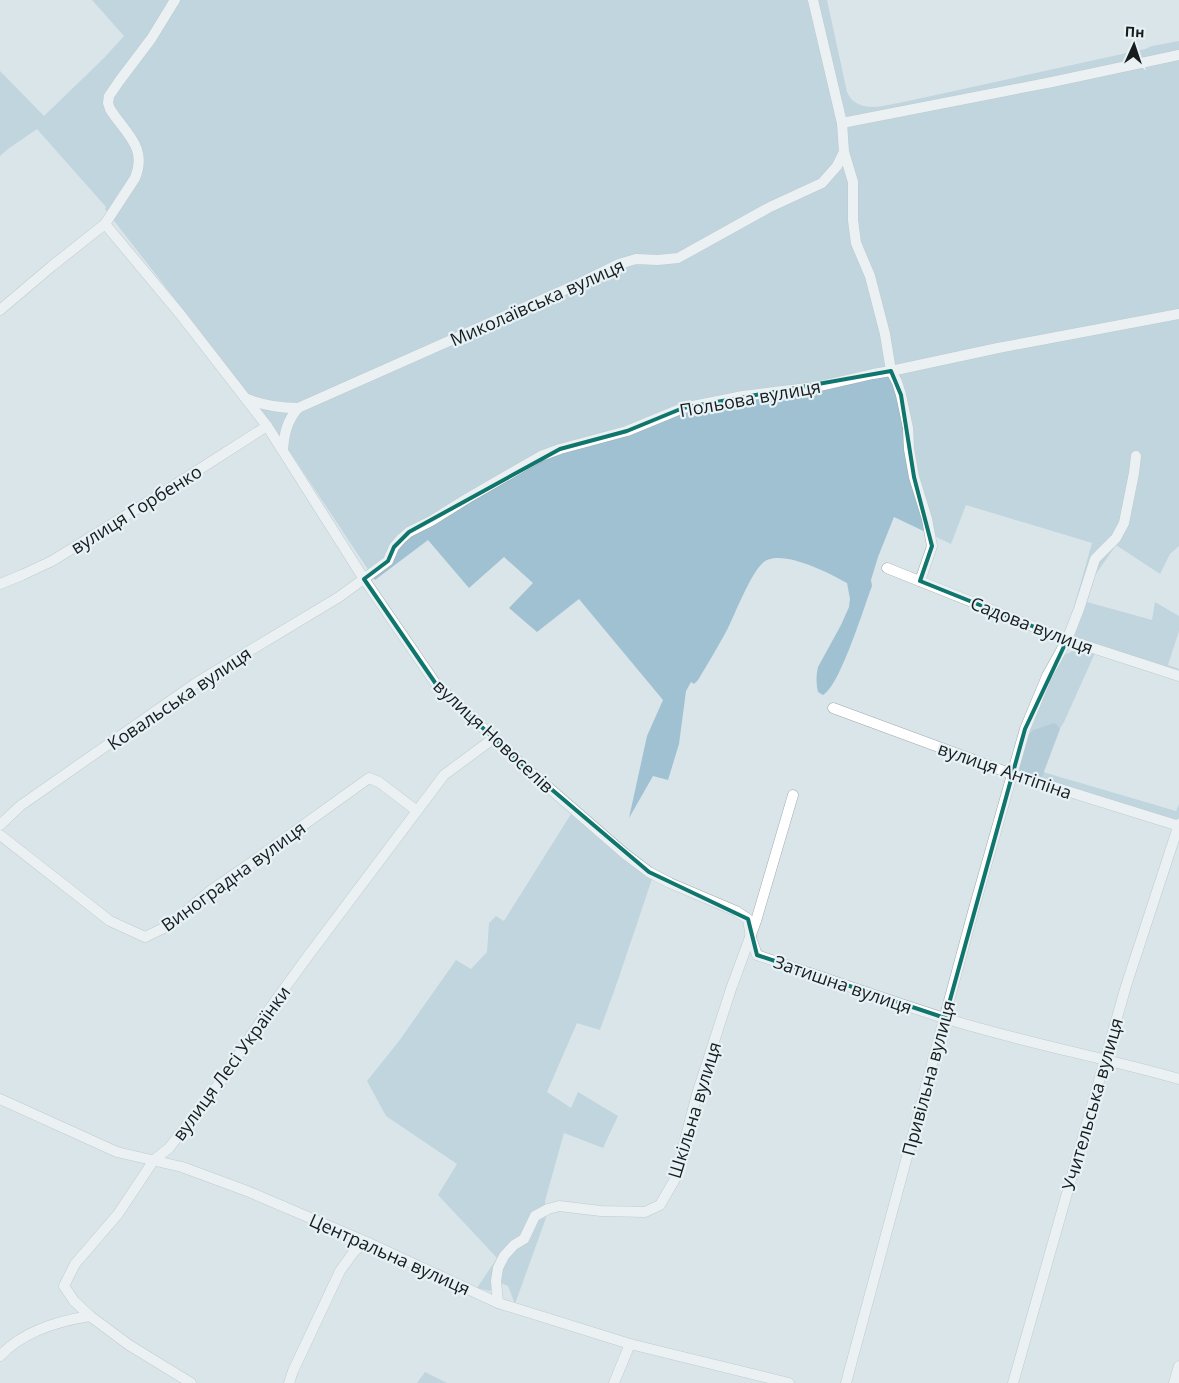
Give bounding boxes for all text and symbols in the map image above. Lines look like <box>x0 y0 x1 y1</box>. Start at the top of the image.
north arrow <box>1109 20 1159 70</box>
text: Пн <box>1124 22 1145 42</box>
street label: Миколаївська вулиця <box>446 253 628 351</box>
street label: Польова вулиця <box>677 374 823 422</box>
street label: вулиця Горбенко <box>66 459 206 559</box>
street label: Садова вулиця <box>967 591 1097 659</box>
street label: Ковальська вулиця <box>102 641 256 755</box>
street label: вулиця Новоселів <box>429 674 559 798</box>
street label: вулиця Антіпіна <box>935 736 1075 804</box>
street label: Виноградна вулиця <box>156 816 310 936</box>
street label: Затишна вулиця <box>771 949 915 1019</box>
street label: вулиця Лесі Українки <box>167 981 295 1145</box>
street label: Привільна вулиця <box>896 998 960 1158</box>
street label: Учительська вулиця <box>1056 1015 1128 1193</box>
street label: Шкільна вулиця <box>662 1039 726 1181</box>
street label: Центральна вулиця <box>306 1208 474 1300</box>

